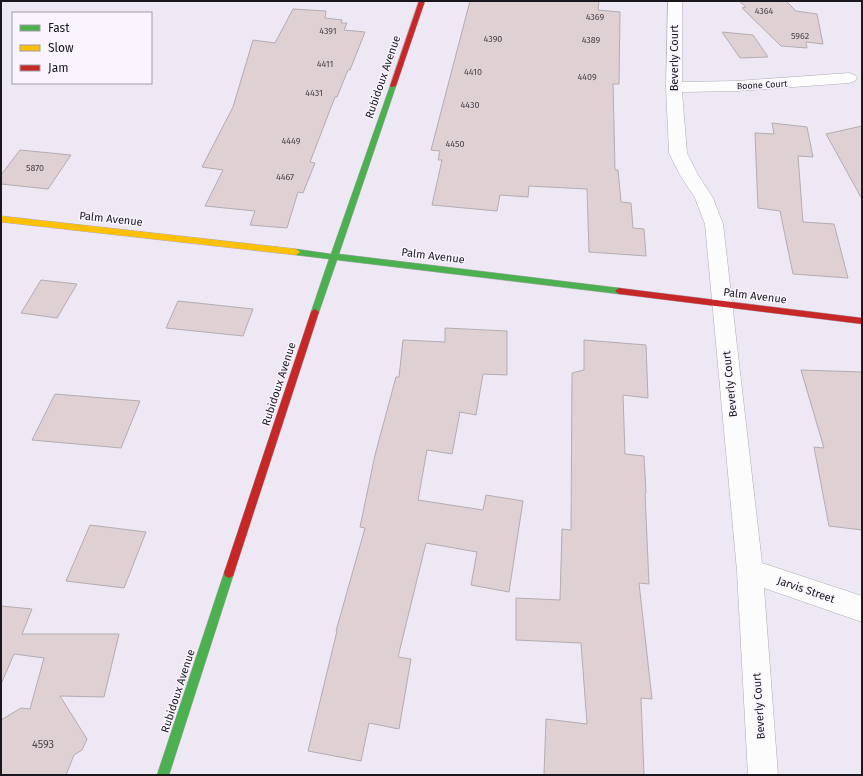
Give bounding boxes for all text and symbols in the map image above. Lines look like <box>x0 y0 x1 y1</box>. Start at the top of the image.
house number: 4364 <box>755 6 774 16</box>
legend <box>12 12 152 84</box>
house number: 4369 <box>586 12 605 22</box>
text: Fast <box>48 21 70 35</box>
street label: Beverly Court <box>668 25 681 91</box>
house number: 4391 <box>319 26 337 36</box>
house number: 5962 <box>791 31 809 41</box>
street label: Rubidoux Avenue <box>363 34 403 120</box>
house number: 4390 <box>484 34 502 44</box>
house number: 4389 <box>582 35 601 45</box>
text: Slow <box>48 41 74 55</box>
house number: 4411 <box>317 59 333 69</box>
text: Jam <box>48 61 68 75</box>
house number: 4410 <box>464 67 482 77</box>
house number: 4409 <box>577 72 597 82</box>
street label: Boone Court <box>736 79 788 91</box>
house number: 4431 <box>305 88 323 98</box>
house number: 4430 <box>461 100 479 110</box>
house number: 4449 <box>282 136 301 146</box>
house number: 4450 <box>445 139 465 149</box>
house number: 5870 <box>26 163 44 173</box>
house number: 4467 <box>276 172 294 182</box>
street label: Palm Avenue <box>79 209 143 229</box>
street label: Palm Avenue <box>401 246 465 266</box>
street label: Palm Avenue <box>723 286 787 306</box>
street label: Rubidoux Avenue <box>259 341 299 427</box>
street label: Beverly Court <box>720 350 740 418</box>
street label: Jarvis Street <box>776 574 837 606</box>
street label: Rubidoux Avenue <box>158 648 198 734</box>
street label: Beverly Court <box>750 672 768 740</box>
house number: 4593 <box>32 738 54 751</box>

